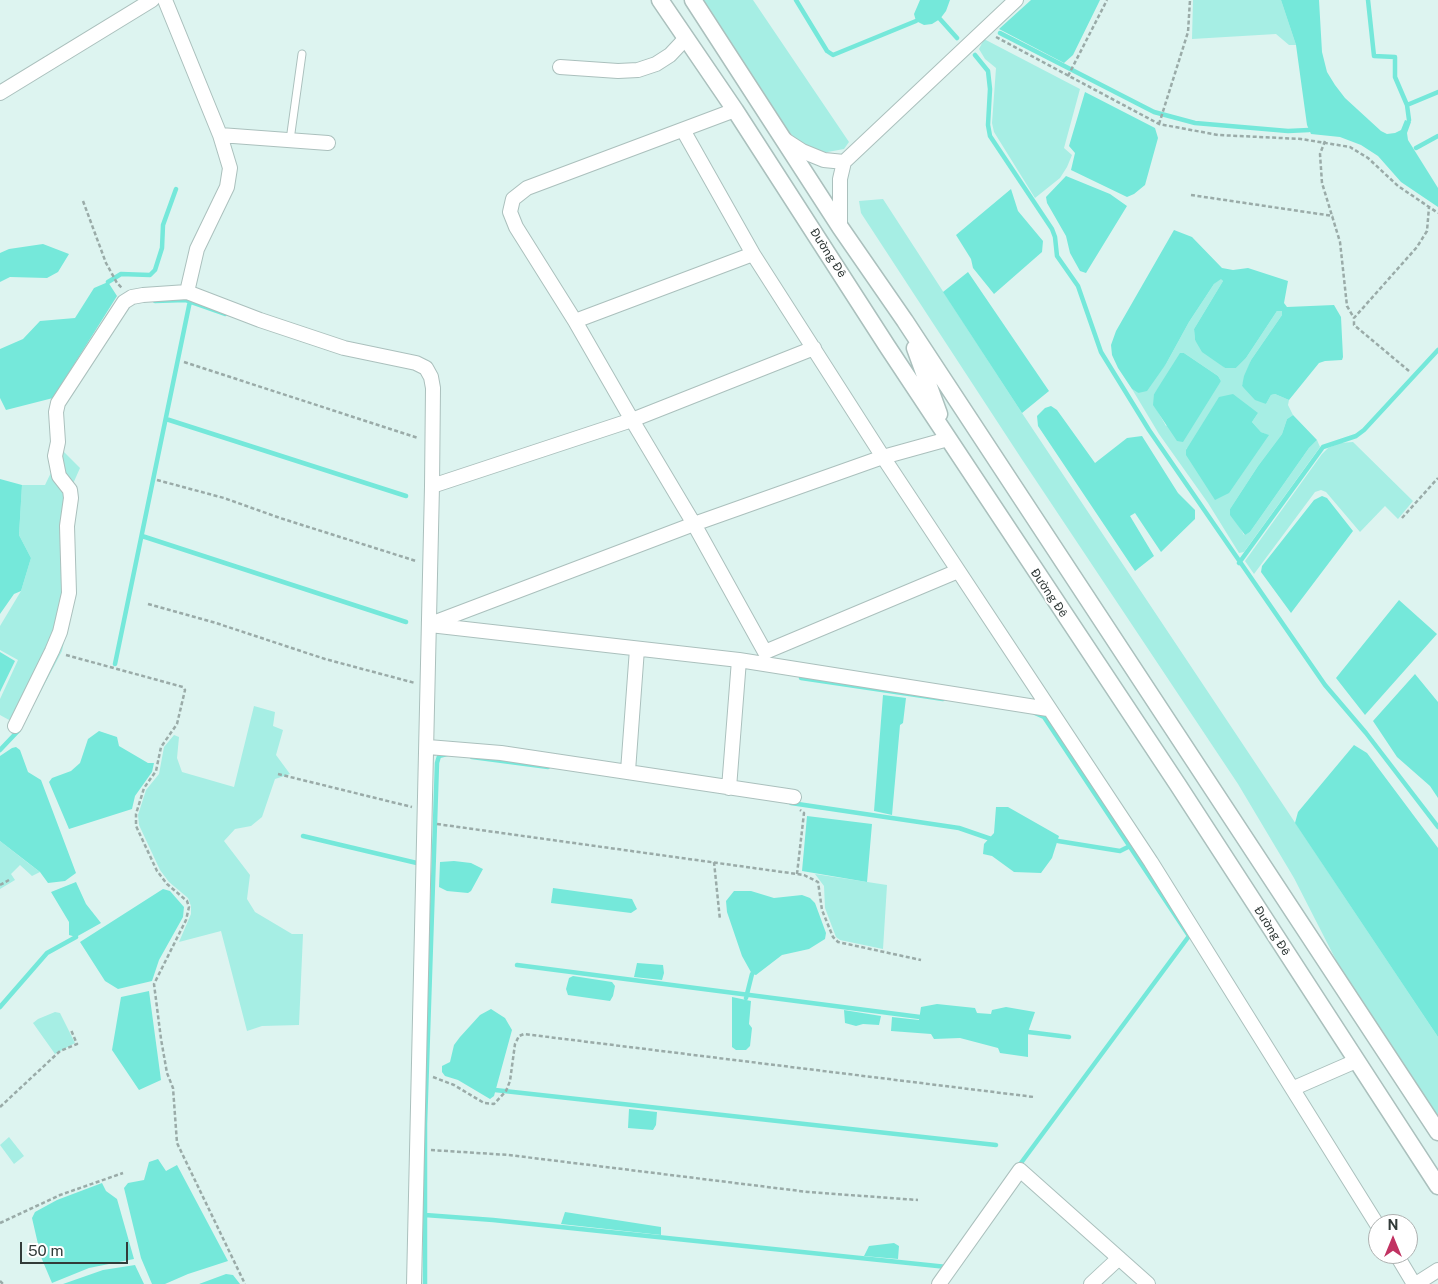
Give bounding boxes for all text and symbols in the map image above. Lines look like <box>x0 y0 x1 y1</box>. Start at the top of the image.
street label: Đường Đê <box>807 226 849 280</box>
street label: Đường Đê <box>1027 566 1071 620</box>
street label: Đường Đê <box>1251 904 1293 958</box>
north arrow <box>1368 1214 1418 1264</box>
text: N <box>1388 1217 1398 1233</box>
scale bar <box>22 1232 130 1264</box>
text: 50 m <box>28 1242 63 1259</box>

